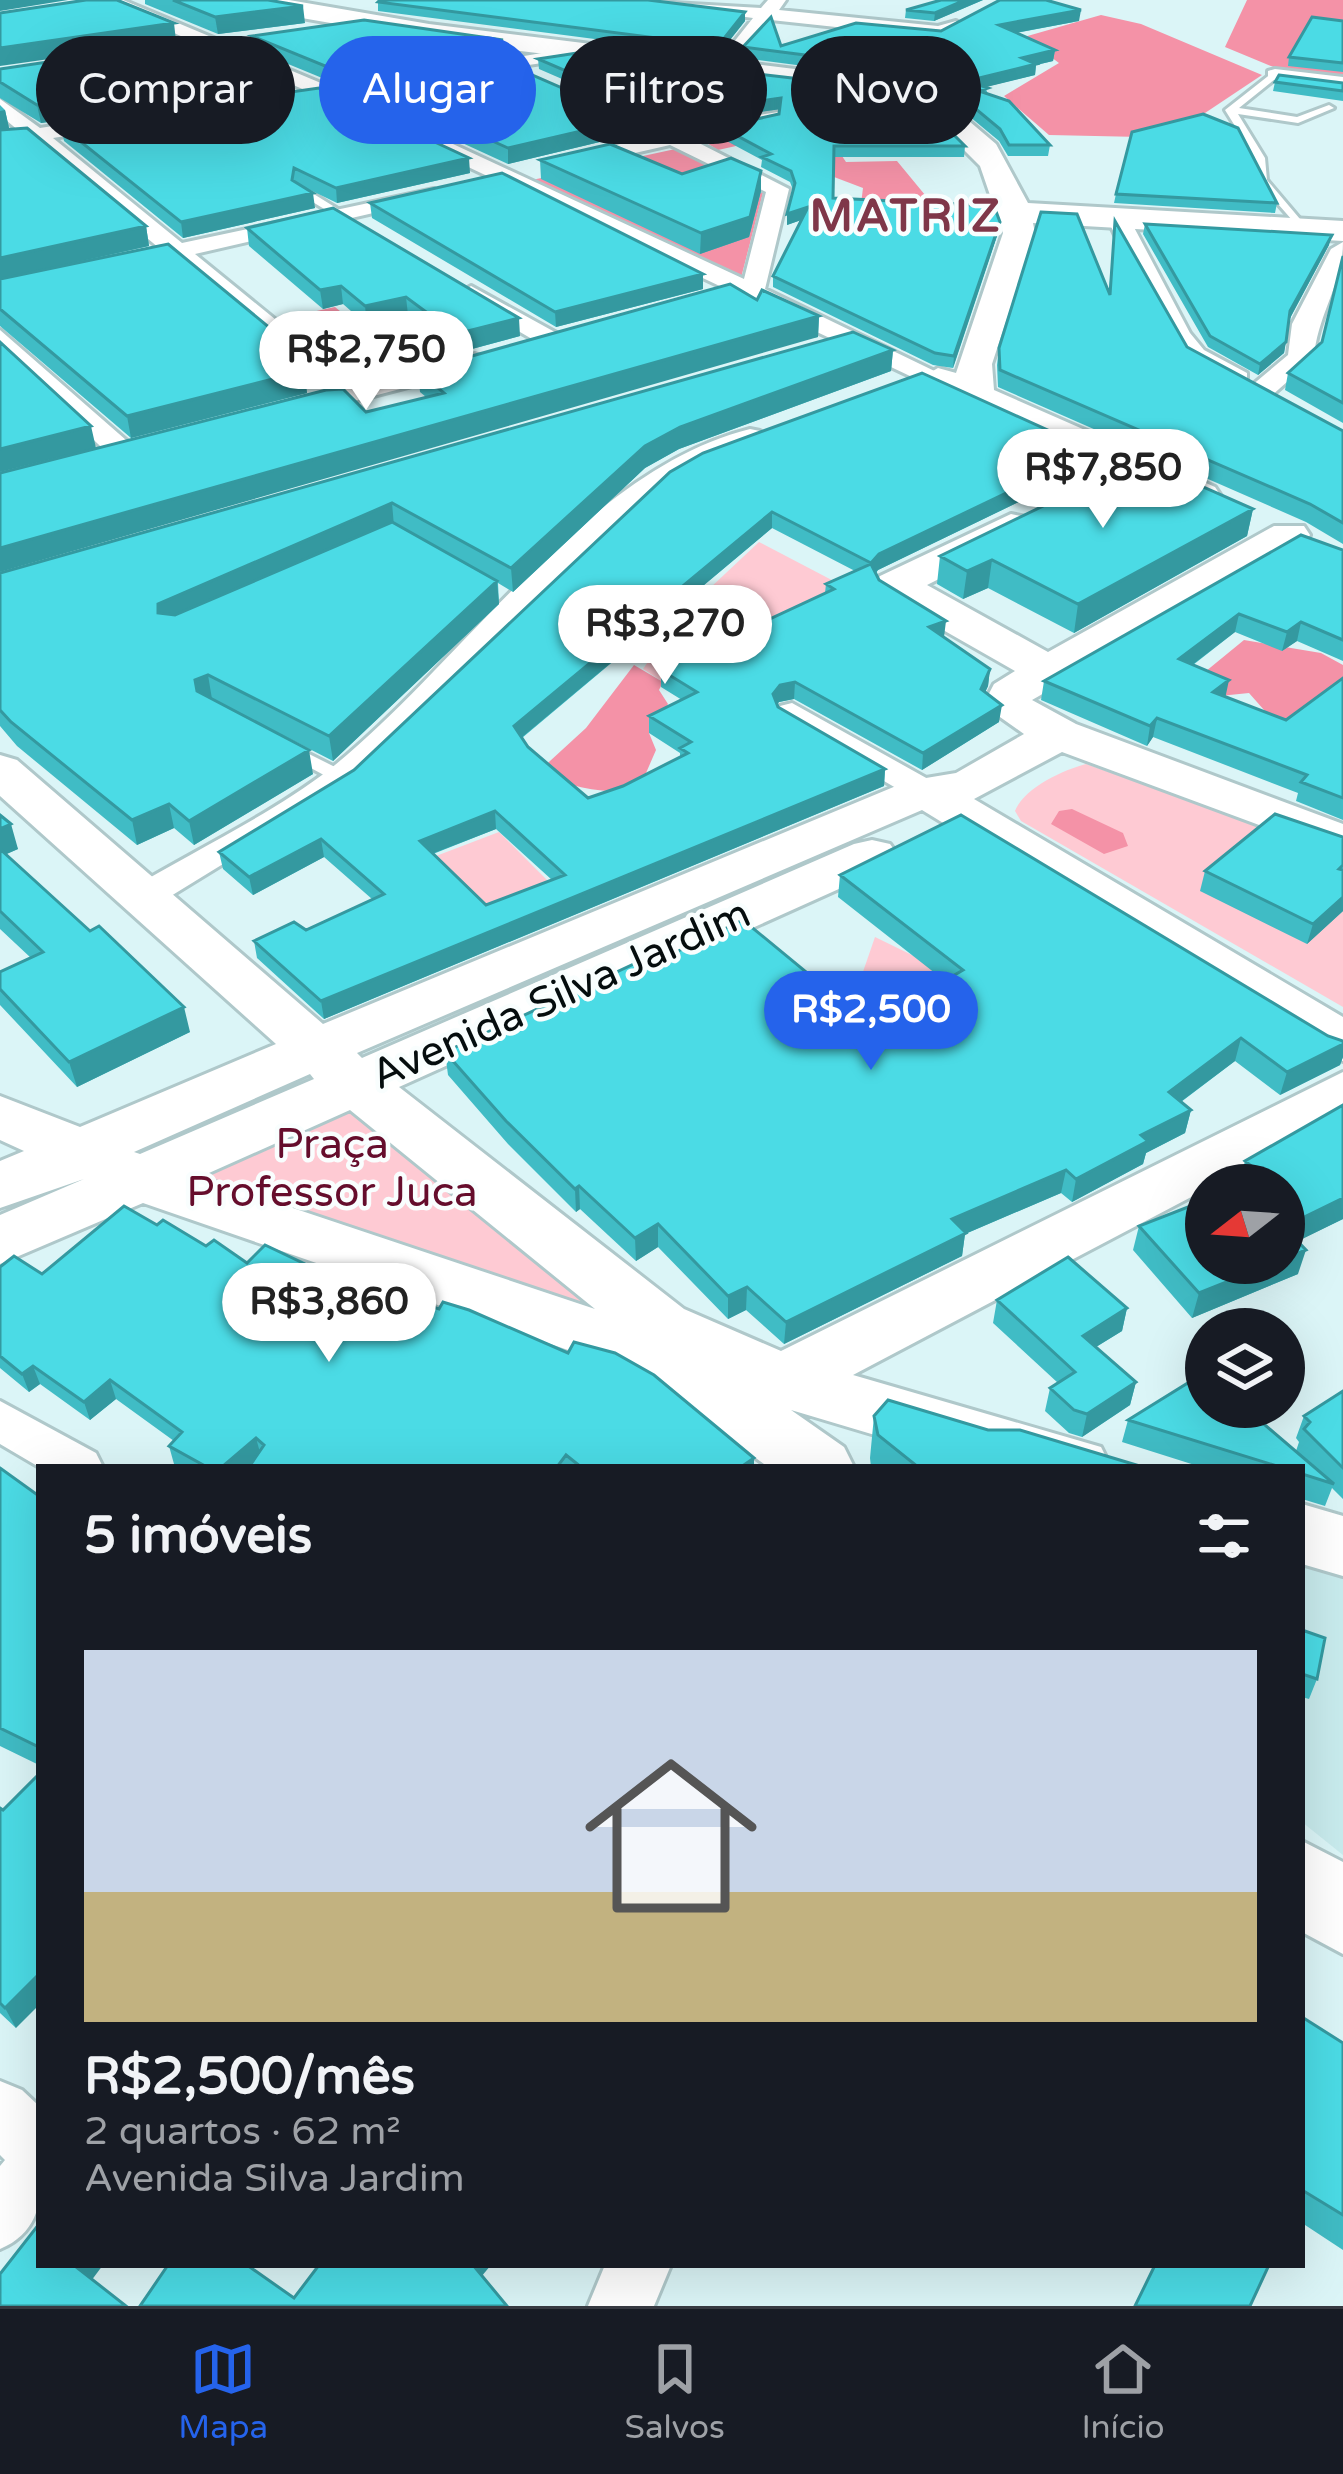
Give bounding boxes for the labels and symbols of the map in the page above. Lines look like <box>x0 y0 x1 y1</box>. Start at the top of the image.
district label: MATRIZ <box>809 190 1003 244</box>
pin: R$2,750 <box>255 311 477 413</box>
pin: R$7,850 <box>992 429 1214 531</box>
pin: R$3,270 <box>554 585 776 687</box>
street label: Avenida Silva Jardim <box>363 888 758 1101</box>
pin: R$2,500 <box>760 971 982 1073</box>
park label: Praça Professor Juca <box>186 1119 478 1218</box>
north arrow <box>1185 1164 1305 1284</box>
pin: R$3,860 <box>218 1263 440 1365</box>

